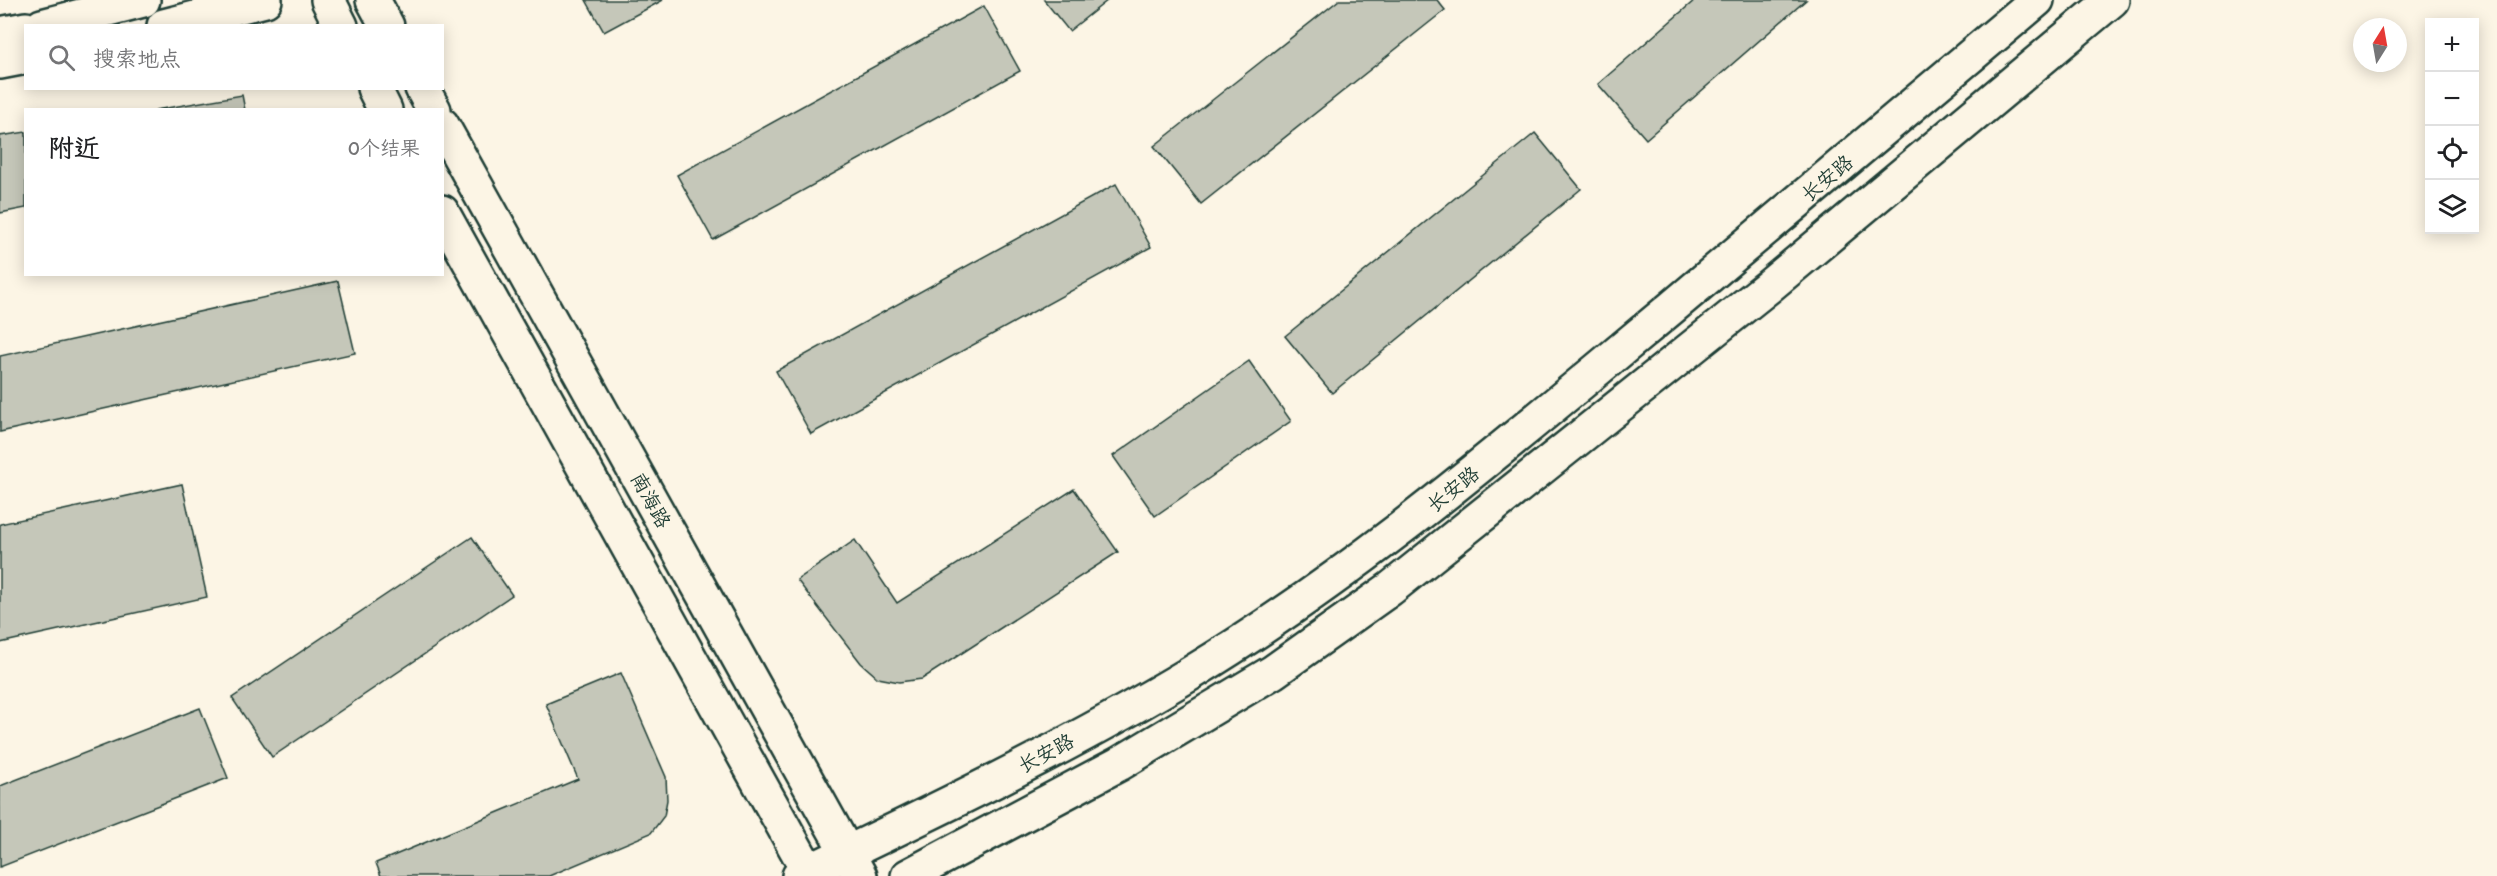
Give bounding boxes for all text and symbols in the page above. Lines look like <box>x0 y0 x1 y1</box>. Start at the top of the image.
north arrow <box>2353 18 2407 72</box>
map controls <box>2425 18 2479 234</box>
button: + <box>2425 18 2479 72</box>
search box <box>24 24 444 90</box>
icon: search <box>45 41 78 74</box>
text: 搜索地点 <box>93 45 181 72</box>
button: − <box>2425 72 2479 126</box>
button: locate <box>2425 126 2479 180</box>
text: 附近 <box>48 132 100 164</box>
text: 0个结果 <box>348 136 420 160</box>
street label: 长安路 <box>1796 149 1858 206</box>
button: layers <box>2425 180 2479 234</box>
street label: 长安路 <box>1422 460 1485 517</box>
street label: 南海路 <box>626 468 677 533</box>
street label: 长安路 <box>1014 728 1079 778</box>

